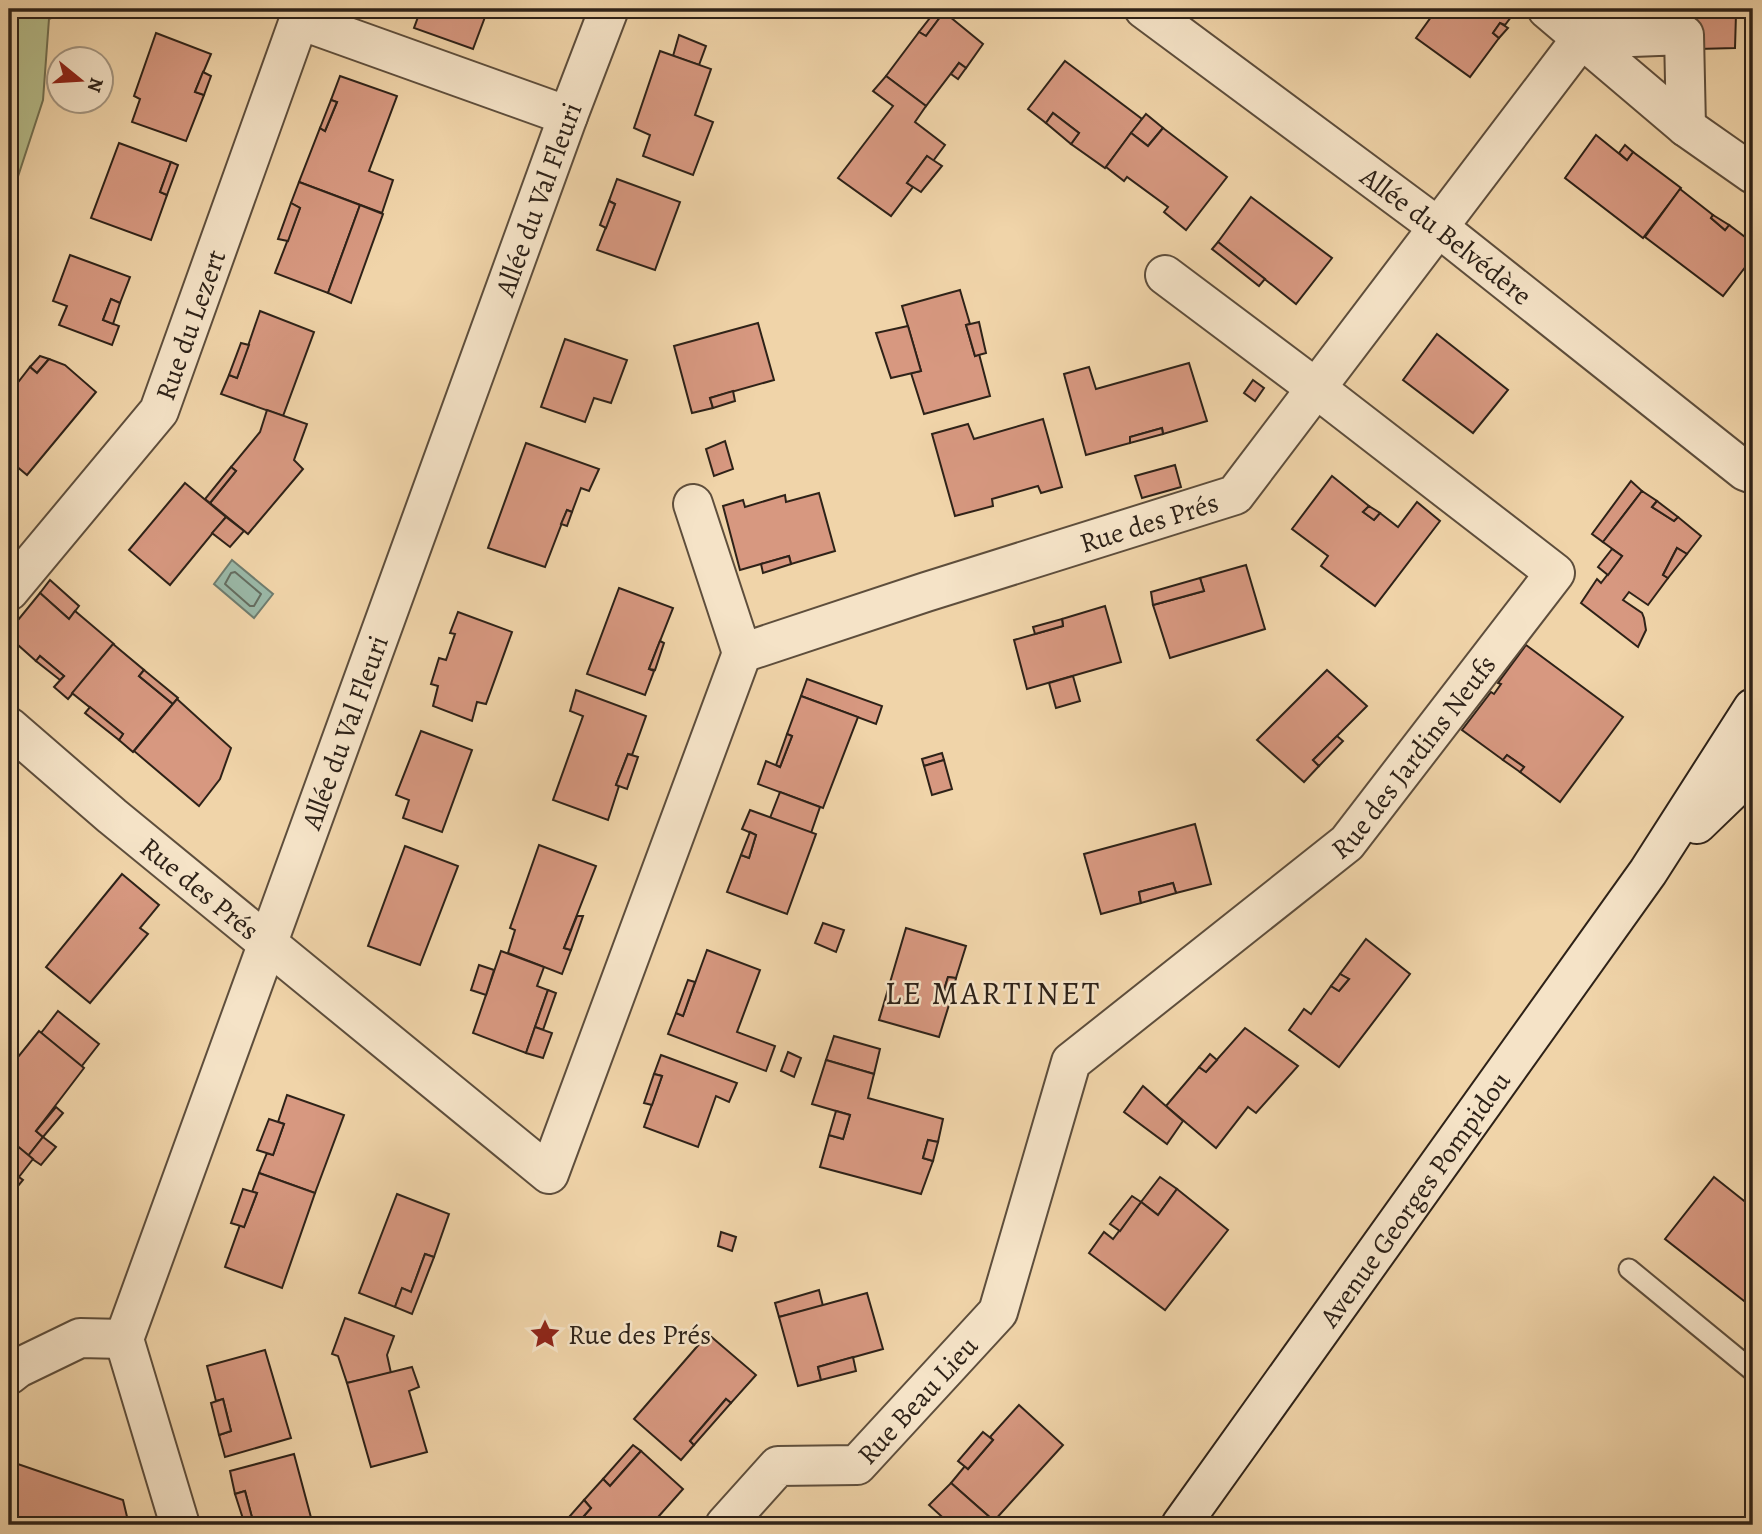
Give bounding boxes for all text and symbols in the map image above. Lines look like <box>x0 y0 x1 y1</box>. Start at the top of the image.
north arrow <box>46 46 116 116</box>
text: N <box>81 74 110 96</box>
street label: Allée du Val Fleuri <box>486 97 591 303</box>
street label: Allée du Belvédère <box>1352 157 1540 314</box>
street label: Rue du Lezert <box>146 244 235 406</box>
street label: Rue des Prés <box>1075 483 1223 563</box>
street label: Allée du Val Fleuri <box>292 630 398 836</box>
street label: Rue des Jardins Neufs <box>1324 647 1505 868</box>
street label: Rue des Prés <box>132 829 267 949</box>
district label: LE MARTINET <box>885 971 1101 1015</box>
street label: Avenue Georges Pompidou <box>1310 1063 1520 1336</box>
place label: Rue des Prés <box>568 1316 711 1354</box>
place icon: Rue des Prés <box>528 1317 562 1351</box>
street label: Rue Beau Lieu <box>849 1327 987 1473</box>

